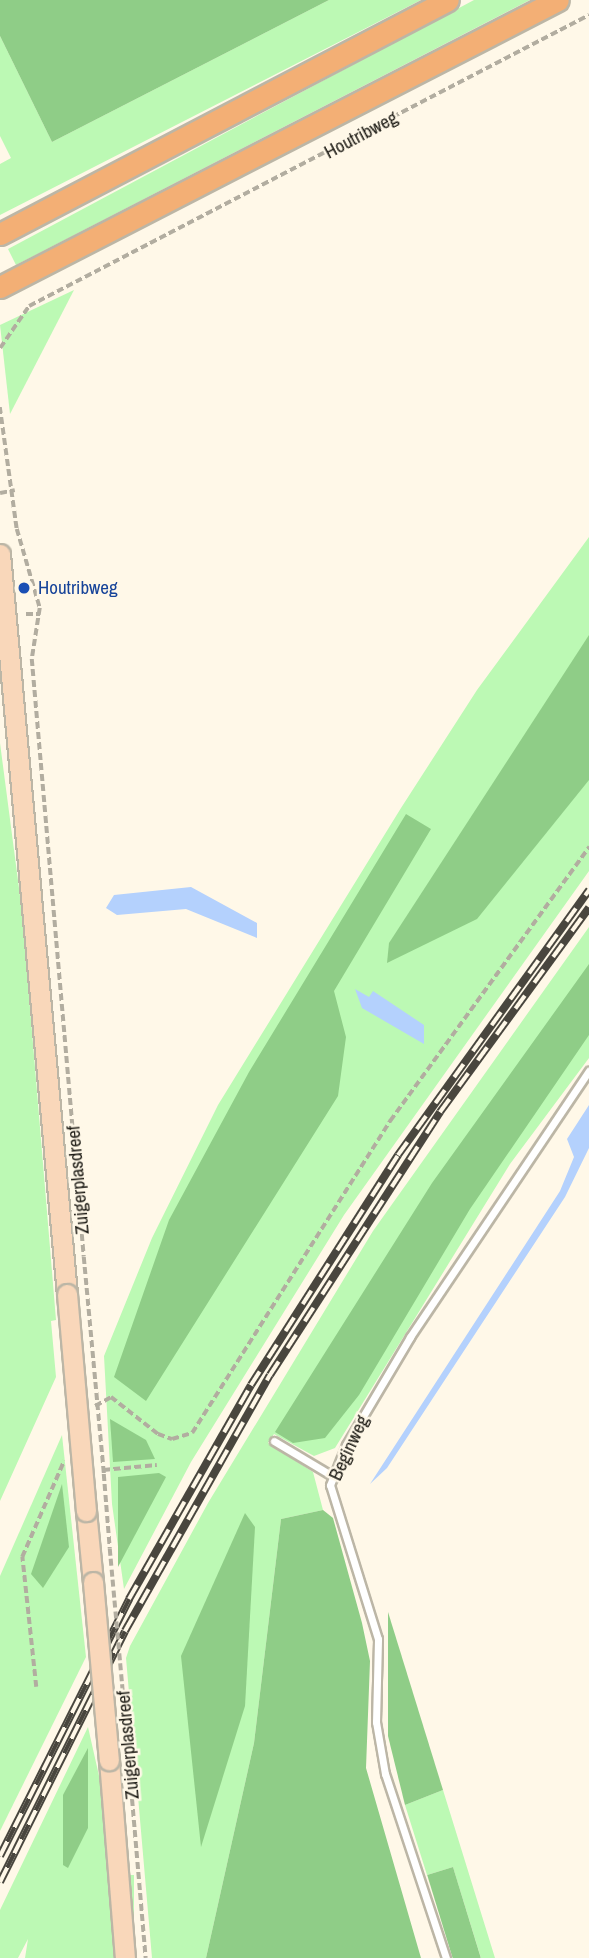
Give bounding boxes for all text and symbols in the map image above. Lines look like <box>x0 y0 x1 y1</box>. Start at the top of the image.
street label: Houtribweg <box>320 106 402 164</box>
place label: Houtribweg <box>38 577 118 599</box>
marker: Houtribweg <box>16 580 32 596</box>
street label: Zuigerplasdreef <box>62 1125 94 1235</box>
street label: Beginweg <box>324 1412 374 1484</box>
street label: Zuigerplasdreef <box>112 1690 144 1800</box>

